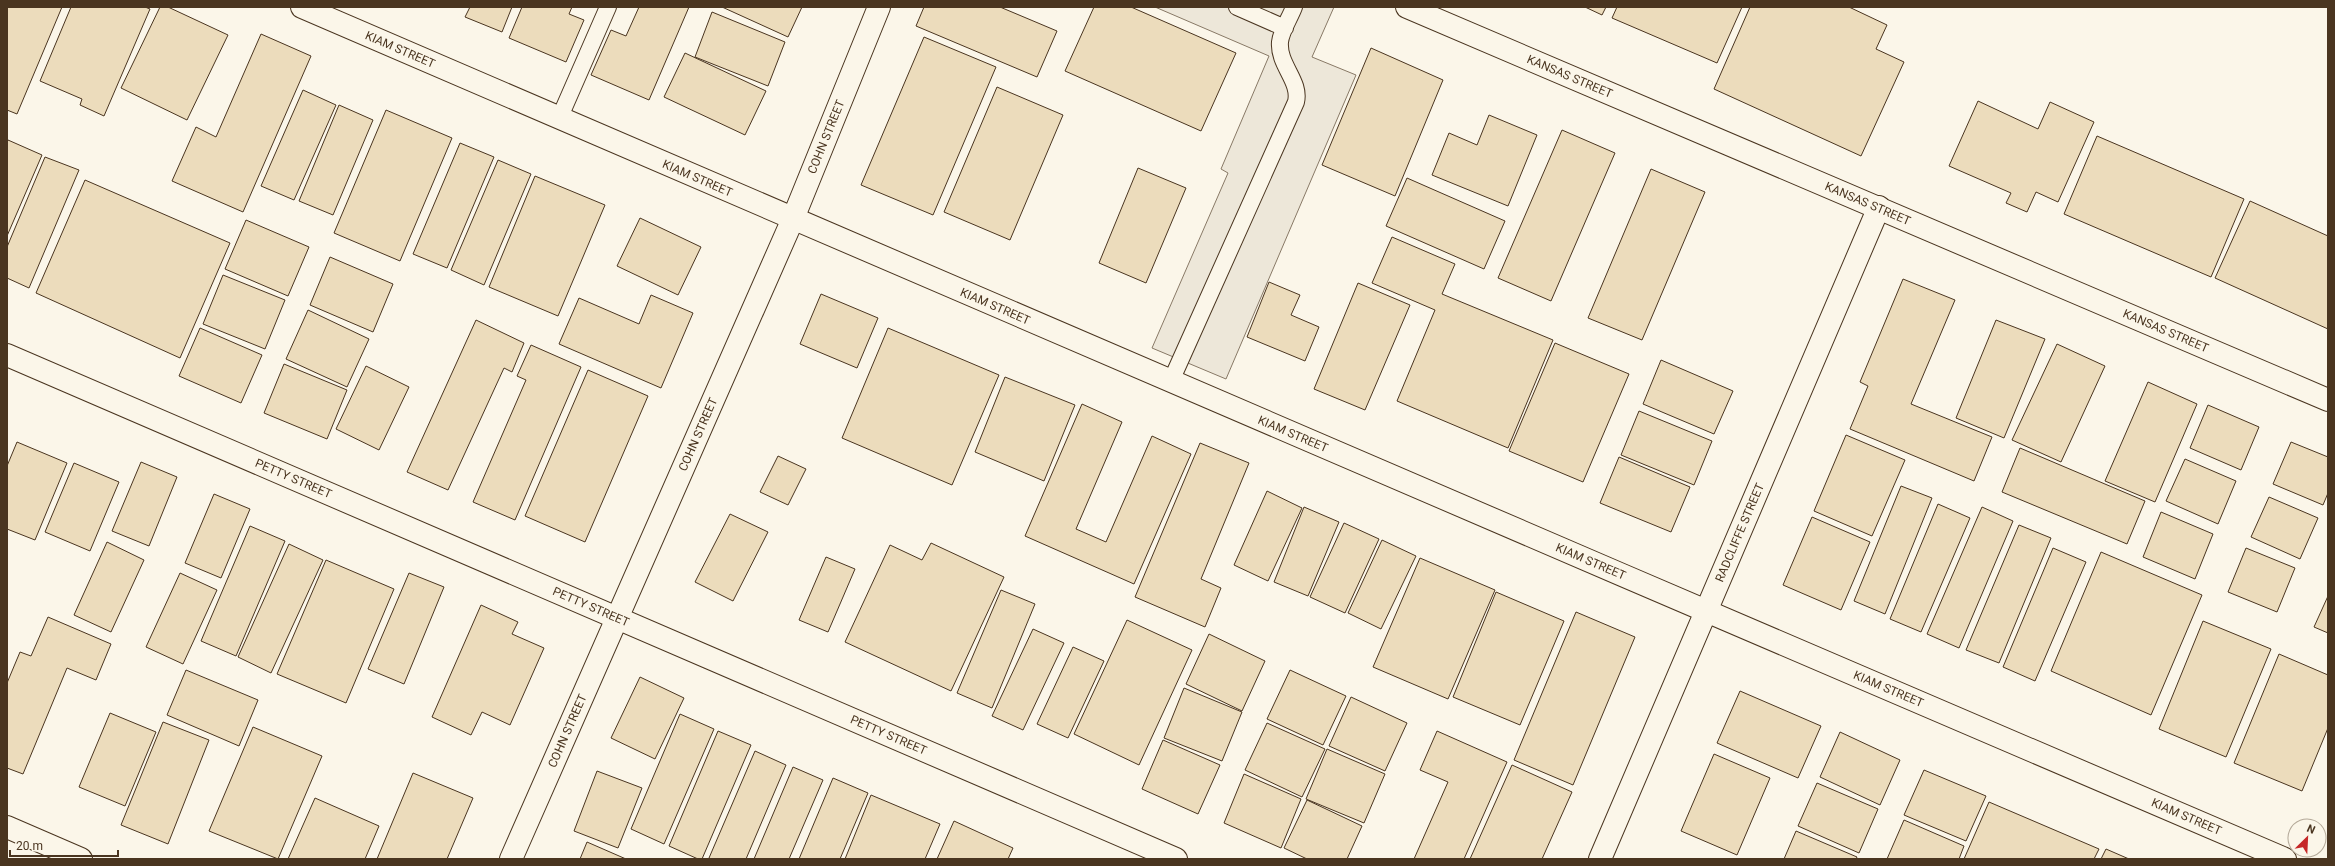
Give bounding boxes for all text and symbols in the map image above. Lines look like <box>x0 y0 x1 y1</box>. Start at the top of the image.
street label: KIAM STREET <box>363 28 437 71</box>
street label: KANSAS STREET <box>1525 52 1615 101</box>
street label: COHN STREET <box>805 98 848 176</box>
street label: KIAM STREET <box>660 157 735 199</box>
street label: KANSAS STREET <box>1823 179 1913 228</box>
street label: KIAM STREET <box>958 285 1032 328</box>
street label: KANSAS STREET <box>2121 306 2211 355</box>
street label: COHN STREET <box>676 395 720 473</box>
street label: KIAM STREET <box>1256 413 1330 455</box>
street label: PETTY STREET <box>253 456 334 501</box>
street label: RADCLIFFE STREET <box>1712 481 1767 584</box>
street label: KIAM STREET <box>1554 540 1628 583</box>
street label: PETTY STREET <box>551 584 631 629</box>
street label: KIAM STREET <box>1851 668 1926 710</box>
street label: COHN STREET <box>545 692 590 770</box>
street label: PETTY STREET <box>848 712 929 758</box>
street label: KIAM STREET <box>2149 795 2224 838</box>
north arrow <box>2287 818 2327 858</box>
text: N <box>2305 822 2317 837</box>
scale bar <box>10 832 118 858</box>
text: 20 m <box>16 839 43 853</box>

